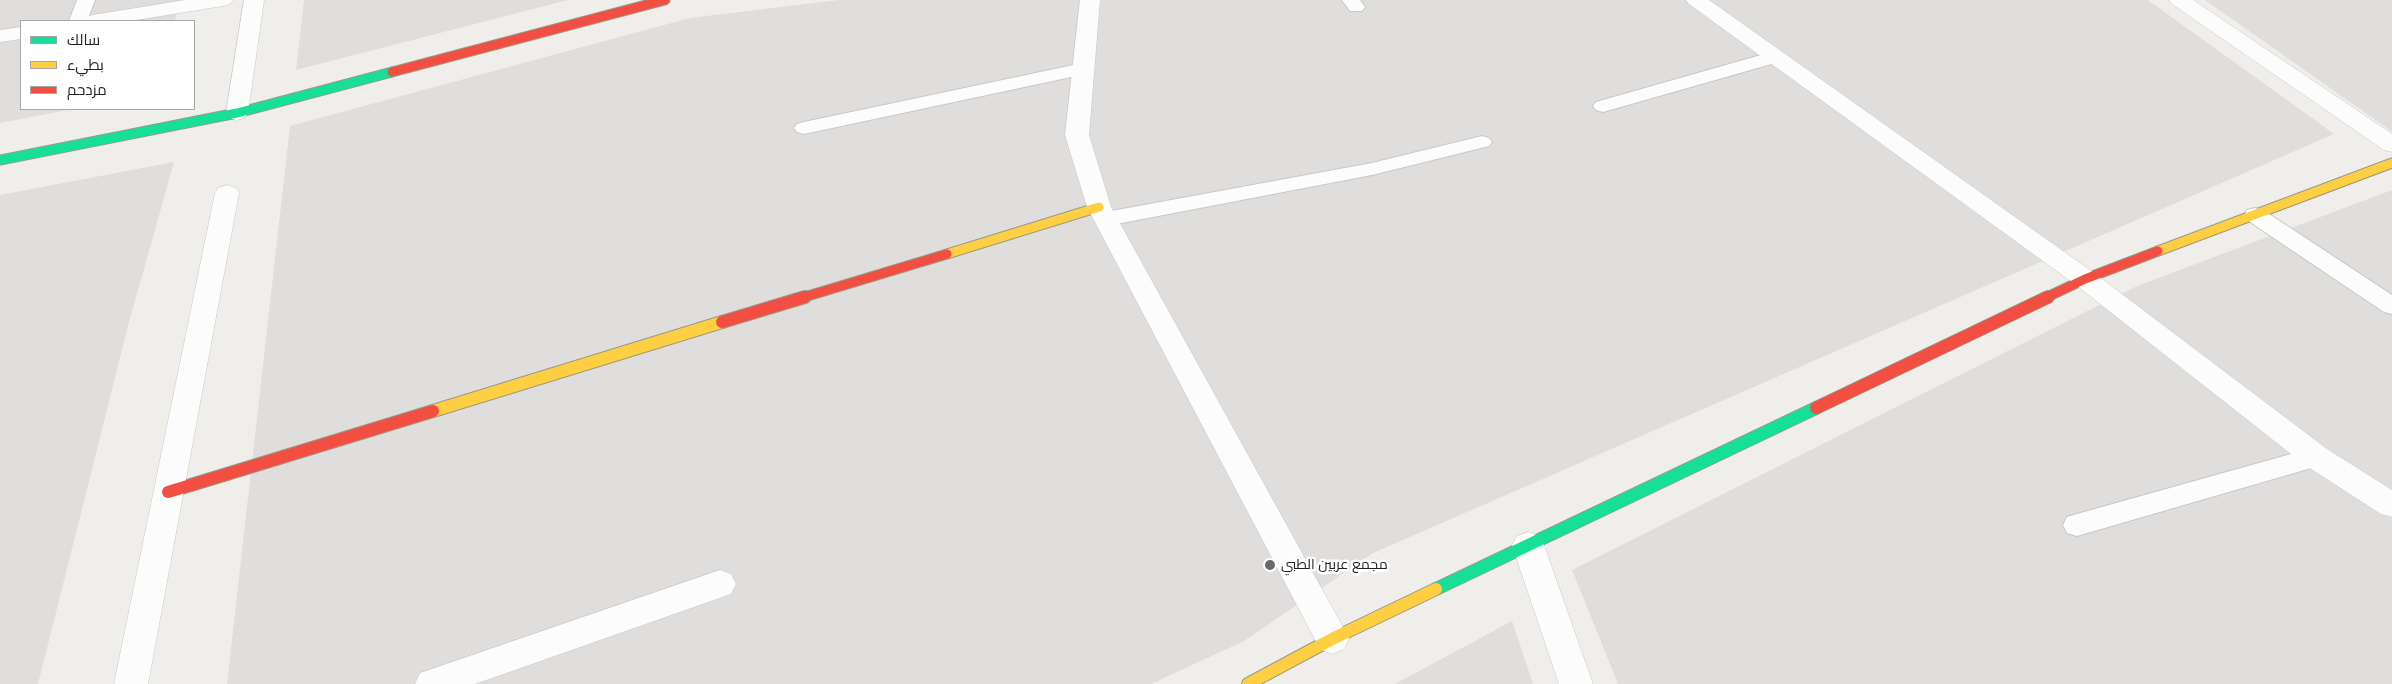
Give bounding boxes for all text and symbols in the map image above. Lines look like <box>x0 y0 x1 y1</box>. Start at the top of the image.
legend <box>20 20 195 110</box>
text: سالك <box>67 30 100 49</box>
text: بطيء <box>67 55 104 74</box>
text: مزدحم <box>67 80 107 99</box>
place label: مجمع عربين الطبي <box>1281 557 1388 573</box>
marker: مجمع عربين الطبي <box>1263 558 1277 572</box>

